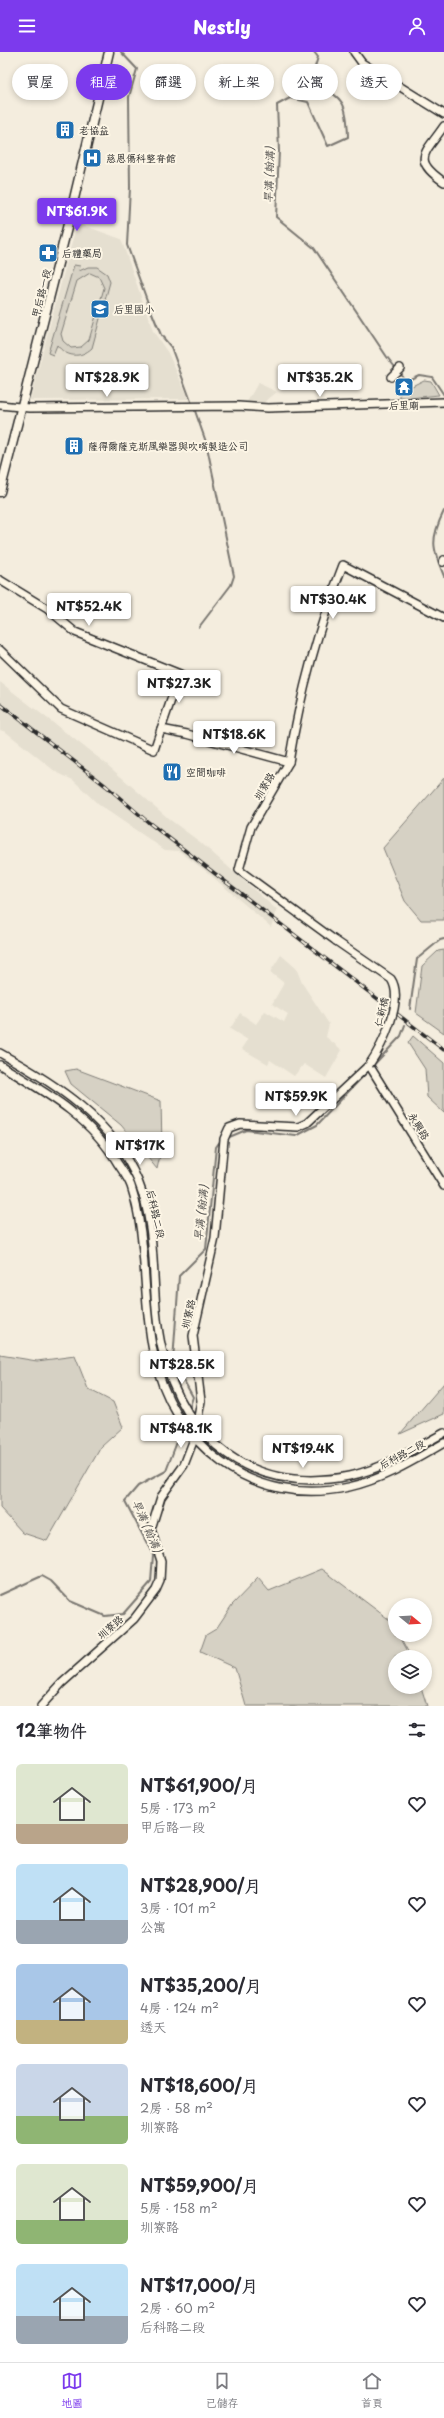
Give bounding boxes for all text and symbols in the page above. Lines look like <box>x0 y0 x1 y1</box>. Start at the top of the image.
text: Nestly <box>193 13 251 40</box>
icon: menu <box>16 15 38 37</box>
icon: person <box>406 15 428 37</box>
chip: 買屋 <box>12 64 68 100</box>
chip: 租屋 <box>76 64 132 100</box>
chip: 篩選 <box>140 64 196 100</box>
chip: 新上架 <box>204 64 274 100</box>
chip: 公寓 <box>282 64 338 100</box>
chip: 透天 <box>346 64 402 100</box>
building icon: 老協益 <box>54 119 76 141</box>
place label: 老協益 <box>79 122 109 137</box>
water label: 旱溝 (翰溝) <box>259 146 278 203</box>
hospital icon: 慈恩傷科整脊館 <box>81 147 103 169</box>
place label: 慈恩傷科整脊館 <box>106 150 176 165</box>
pin: NT$61.9K <box>36 198 118 232</box>
text: NT$61.9K <box>46 201 108 220</box>
pharmacy icon: 后禮藥局 <box>37 242 59 264</box>
place label: 后禮藥局 <box>62 245 102 260</box>
street label: 甲后路一段 <box>27 267 54 319</box>
school or university icon: 后里國小 <box>89 298 111 320</box>
place label: 后里國小 <box>114 301 154 316</box>
pin: NT$28.9K <box>66 364 148 398</box>
pin: NT$35.2K <box>279 364 361 398</box>
text: NT$28.9K <box>75 367 139 386</box>
text: NT$35.2K <box>287 367 353 386</box>
temple icon: 后里廟 <box>393 376 415 398</box>
place label: 后里廟 <box>389 397 419 412</box>
building icon: 薩得爾薩克斯風樂器與吹嘴製造公司 <box>63 435 85 457</box>
place label: 薩得爾薩克斯風樂器與吹嘴製造公司 <box>88 438 248 453</box>
pin: NT$30.4K <box>292 586 374 620</box>
text: NT$30.4K <box>299 589 367 608</box>
pin: NT$52.4K <box>48 593 130 627</box>
text: NT$52.4K <box>56 596 122 615</box>
pin: NT$27.3K <box>138 670 220 704</box>
text: NT$27.3K <box>147 673 211 692</box>
pin: NT$18.6K <box>193 721 275 755</box>
text: NT$18.6K <box>202 724 266 743</box>
restaurant icon: 空間咖啡 <box>161 761 183 783</box>
place label: 空間咖啡 <box>186 764 226 779</box>
street label: 圳寮路 <box>249 769 278 802</box>
street label: 仁新橋 <box>370 996 391 1028</box>
pin: NT$59.9K <box>255 1083 337 1117</box>
text: NT$59.9K <box>264 1086 328 1105</box>
street label: 永興路 <box>405 1109 434 1142</box>
pin: NT$17K <box>107 1132 173 1166</box>
text: NT$17K <box>115 1135 165 1154</box>
water label: 旱溝 (翰溝) <box>189 1183 212 1242</box>
street label: 后科路二段 <box>144 1188 169 1240</box>
street label: 圳寮路 <box>177 1298 198 1330</box>
pin: NT$28.5K <box>141 1351 223 1385</box>
text: NT$28.5K <box>149 1354 215 1373</box>
pin: NT$48.1K <box>140 1415 222 1449</box>
text: NT$48.1K <box>149 1418 213 1437</box>
pin: NT$19.4K <box>262 1435 344 1469</box>
street label: 后科路二段 <box>376 1435 427 1472</box>
text: NT$19.4K <box>272 1438 334 1457</box>
water label: 旱溝 (翰溝) <box>128 1497 167 1556</box>
north arrow <box>388 1598 432 1642</box>
map controls <box>388 1598 432 1694</box>
street label: 圳寮路 <box>93 1611 126 1642</box>
button: layers <box>388 1650 432 1694</box>
text: 12筆物件 <box>16 1717 87 1743</box>
icon: filters <box>406 1719 428 1741</box>
text: NT$61,900/月 <box>140 1772 258 1798</box>
icon: home <box>48 1780 96 1828</box>
icon: heart <box>406 1793 428 1815</box>
text: 5房 · 173 m² <box>140 1798 216 1817</box>
text: 甲后路一段 <box>140 1817 205 1836</box>
text: NT$28,900/月 <box>140 1872 261 1898</box>
icon: home <box>48 1880 96 1928</box>
icon: heart <box>406 1893 428 1915</box>
text: 3房 · 101 m² <box>140 1898 216 1917</box>
text: 公寓 <box>140 1917 166 1936</box>
text: NT$35,200/月 <box>140 1972 262 1998</box>
icon: home <box>48 1980 96 2028</box>
icon: heart <box>406 1993 428 2015</box>
text: 4房 · 124 m² <box>140 1998 219 2017</box>
text: 透天 <box>140 2017 166 2036</box>
text: NT$18,600/月 <box>140 2072 258 2098</box>
icon: home <box>48 2080 96 2128</box>
icon: heart <box>406 2093 428 2115</box>
text: 2房 · 58 m² <box>140 2098 213 2117</box>
text: 圳寮路 <box>140 2117 179 2136</box>
text: NT$59,900/月 <box>140 2172 259 2198</box>
icon: home <box>48 2180 96 2228</box>
icon: heart <box>406 2193 428 2215</box>
text: 5房 · 158 m² <box>140 2198 218 2217</box>
text: 圳寮路 <box>140 2217 179 2236</box>
text: NT$17,000/月 <box>140 2272 258 2298</box>
icon: home <box>48 2280 96 2328</box>
icon: heart <box>406 2293 428 2315</box>
text: 2房 · 60 m² <box>140 2298 215 2317</box>
text: 后科路二段 <box>140 2317 205 2336</box>
tab: 地圖 <box>61 2370 83 2411</box>
tab: 已儲存 <box>205 2370 238 2411</box>
tab: 首頁 <box>361 2370 383 2411</box>

